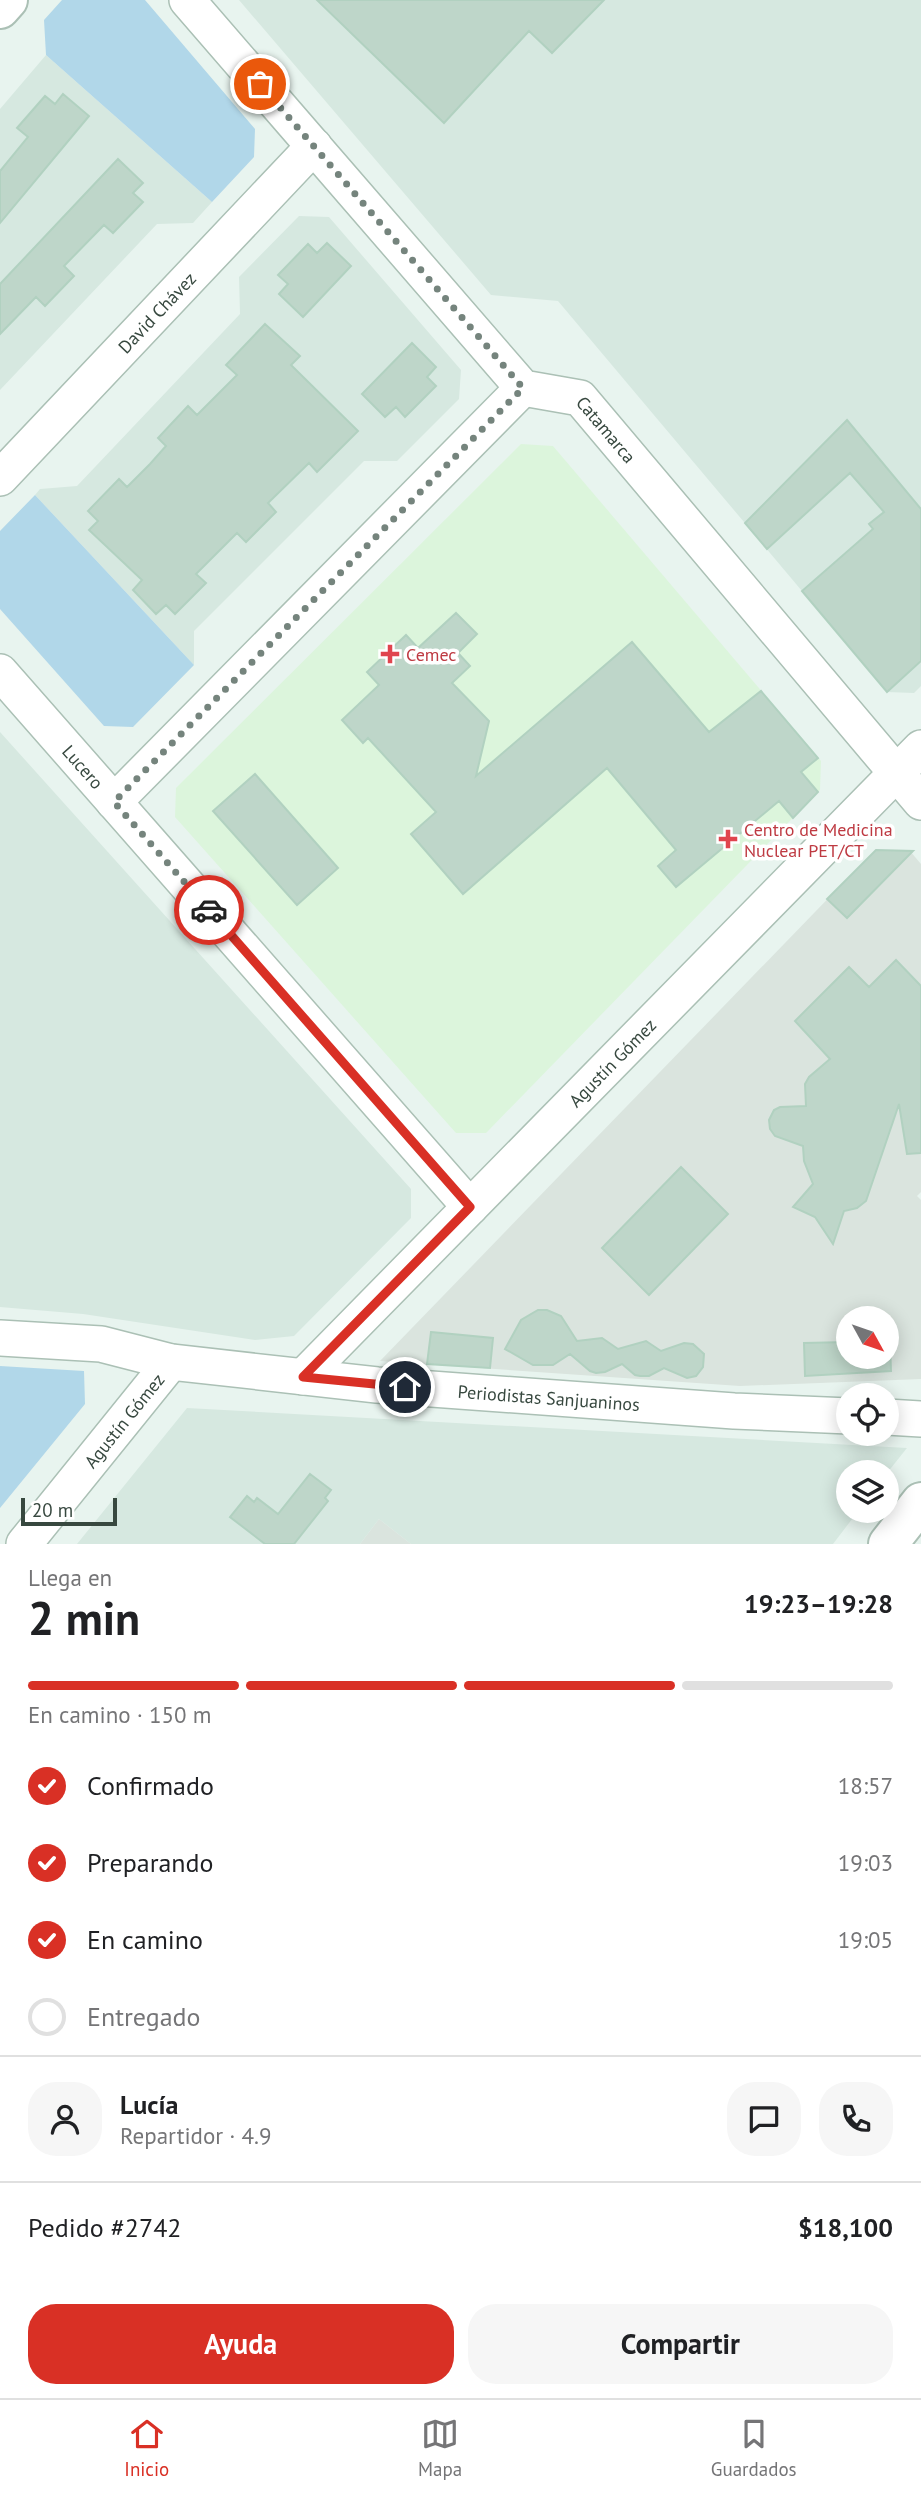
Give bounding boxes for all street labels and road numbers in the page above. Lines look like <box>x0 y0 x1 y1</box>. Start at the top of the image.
street label: David Chávez <box>113 267 201 358</box>
street label: Catamarca <box>572 391 641 467</box>
street label: Lucero <box>58 740 109 794</box>
street label: Agustín Gómez <box>564 1013 661 1112</box>
street label: Agustín Gómez <box>79 1368 169 1472</box>
street label: Periodistas Sanjuaninos <box>457 1379 641 1416</box>

